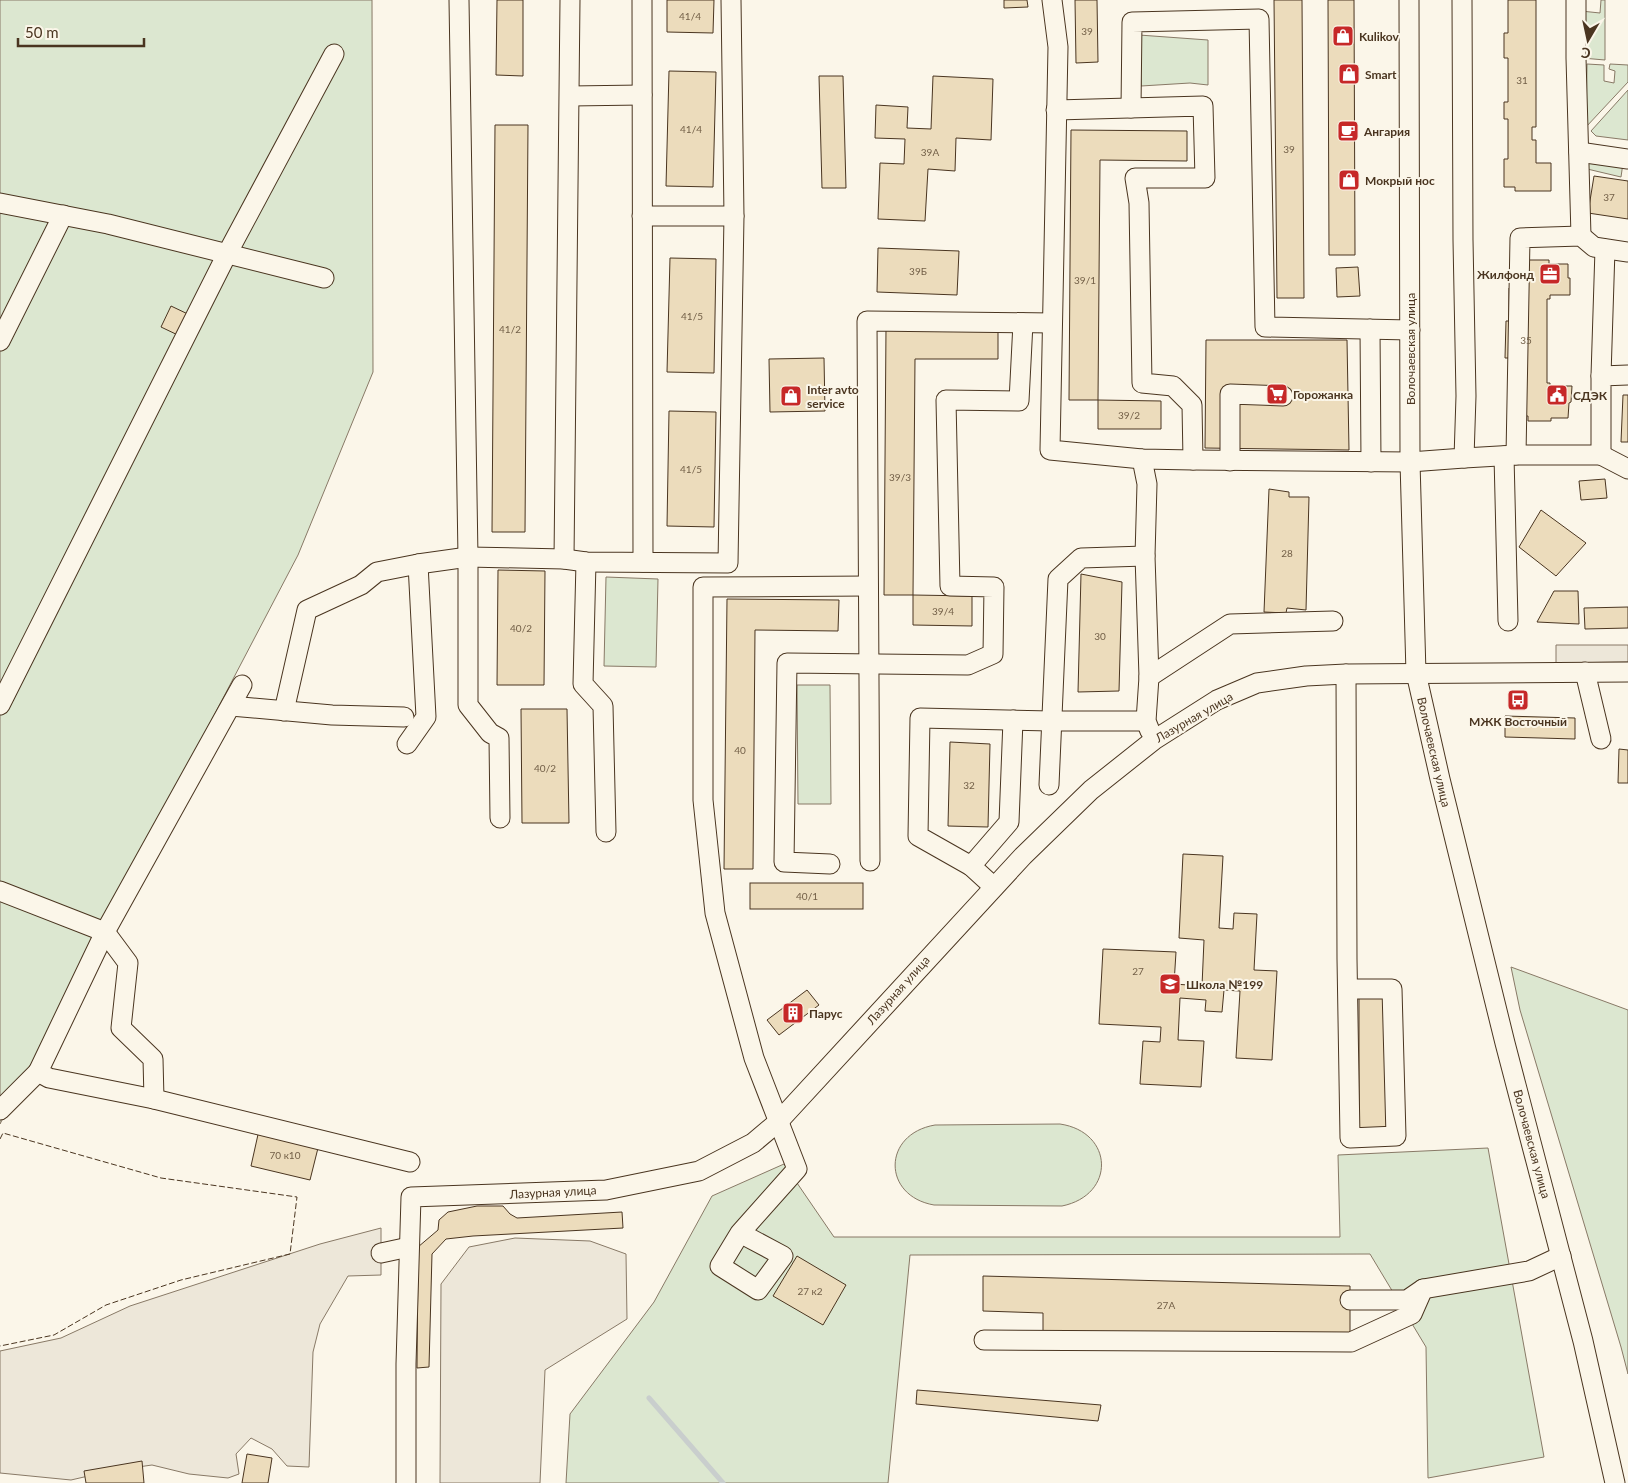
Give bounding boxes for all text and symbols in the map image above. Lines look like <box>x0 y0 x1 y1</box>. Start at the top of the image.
house number: 41/4 <box>679 10 701 22</box>
scale bar <box>18 15 144 47</box>
north arrow <box>1563 15 1613 65</box>
text: 50 m <box>25 23 59 41</box>
shop icon: Kulikov <box>1331 24 1355 48</box>
house number: 39 <box>1081 25 1093 37</box>
place label: Kulikov <box>1359 29 1400 44</box>
text: С <box>1579 44 1592 62</box>
shop icon: Smart <box>1337 62 1361 86</box>
place label: Smart <box>1365 67 1397 82</box>
house number: 31 <box>1516 74 1528 86</box>
cafe icon: Ангария <box>1336 119 1360 143</box>
house number: 41/4 <box>680 123 702 135</box>
place label: Ангария <box>1363 124 1410 139</box>
house number: 39 <box>1283 143 1295 155</box>
house number: 39А <box>921 146 939 158</box>
shop icon: Мокрый нос <box>1337 168 1361 192</box>
place label: Мокрый нос <box>1365 173 1435 188</box>
house number: 37 <box>1603 191 1615 203</box>
office icon: Жилфонд <box>1538 262 1562 286</box>
house number: 39Б <box>909 265 927 277</box>
place label: Жилфонд <box>1477 267 1534 282</box>
house number: 39/1 <box>1074 274 1096 286</box>
street label: Волочаевская улица <box>1403 293 1418 405</box>
house number: 41/5 <box>681 310 703 322</box>
house number: 41/2 <box>499 323 521 335</box>
house number: 35 <box>1520 334 1532 346</box>
place label: Inter avto service <box>807 382 859 411</box>
supermarket icon: Горожанка <box>1265 382 1289 406</box>
public building icon: СДЭК <box>1545 383 1569 407</box>
shop icon: Inter avto service <box>779 384 803 408</box>
place label: Горожанка <box>1293 387 1353 402</box>
place label: СДЭК <box>1573 388 1608 403</box>
house number: 39/2 <box>1118 409 1140 421</box>
house number: 41/5 <box>680 463 702 475</box>
house number: 39/3 <box>889 471 911 483</box>
house number: 28 <box>1281 547 1293 559</box>
house number: 39/4 <box>932 605 954 617</box>
house number: 40/2 <box>510 622 532 634</box>
house number: 30 <box>1094 630 1106 642</box>
bus stop icon: МЖК Восточный <box>1506 688 1530 712</box>
street label: Лазурная улица <box>1152 689 1235 746</box>
street label: Волочаевская улица <box>1414 696 1454 808</box>
place label: МЖК Восточный <box>1469 714 1567 729</box>
house number: 40 <box>734 744 746 756</box>
house number: 40/2 <box>534 762 556 774</box>
house number: 32 <box>963 779 975 791</box>
house number: 40/1 <box>796 890 818 902</box>
street label: Лазурная улица <box>863 953 933 1028</box>
house number: 27 <box>1132 965 1144 977</box>
school or university icon: Школа №199 <box>1158 972 1182 996</box>
place label: Школа №199 <box>1186 977 1263 992</box>
building icon: Парус <box>781 1001 805 1025</box>
place label: Парус <box>809 1006 843 1021</box>
street label: Волочаевская улица <box>1510 1088 1554 1200</box>
house number: 70 к10 <box>270 1149 301 1161</box>
street label: Лазурная улица <box>508 1182 597 1202</box>
house number: 27 к2 <box>797 1285 823 1297</box>
house number: 27А <box>1157 1299 1175 1311</box>

